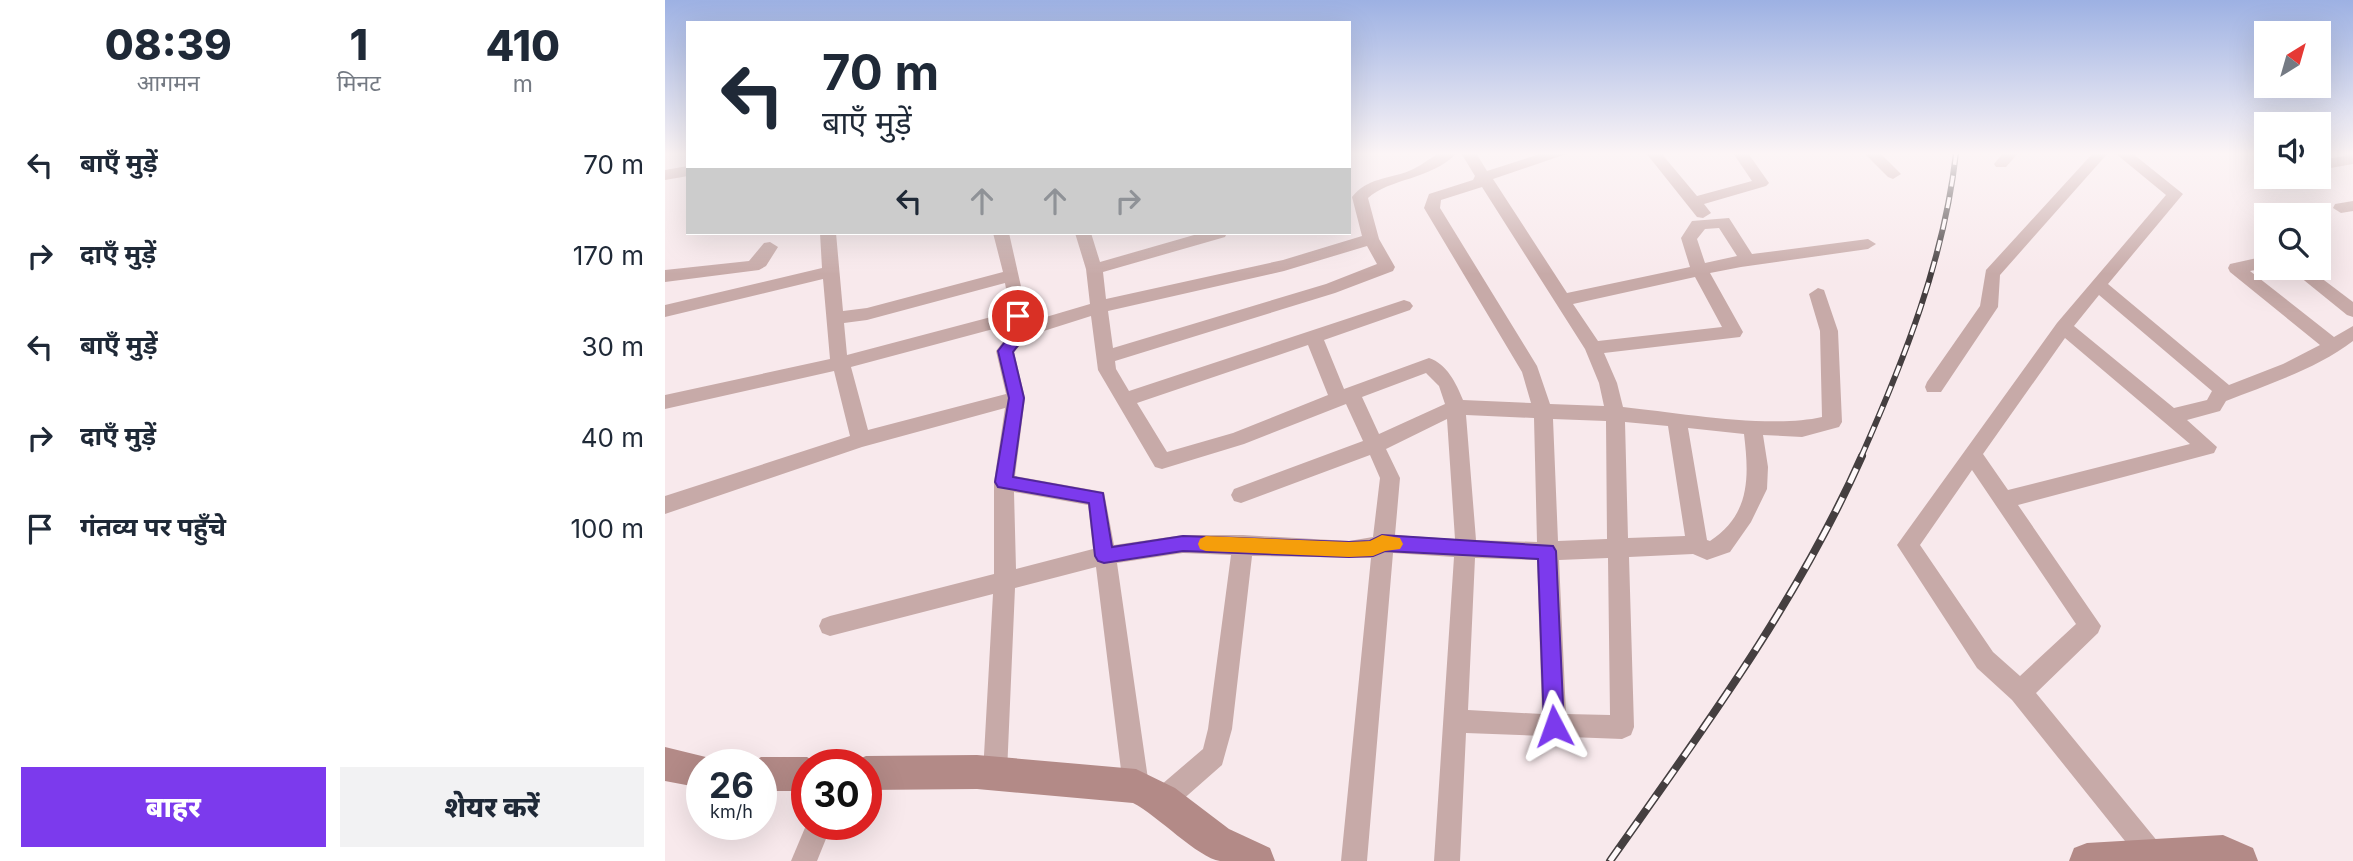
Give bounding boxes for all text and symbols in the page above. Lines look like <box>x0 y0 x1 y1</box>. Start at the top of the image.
text: 08:39 <box>105 19 232 70</box>
text: 1 <box>349 19 368 70</box>
text: 410 <box>486 20 560 71</box>
north arrow <box>2254 21 2331 98</box>
map controls <box>2254 21 2331 280</box>
text: 70 m <box>822 43 939 102</box>
icon: left <box>707 49 798 140</box>
text: आगमन <box>137 69 200 97</box>
text: मिनट <box>337 69 381 97</box>
text: m <box>513 70 533 98</box>
text: बाएँ मुड़ें <box>822 103 912 142</box>
button: sound <box>2254 112 2331 189</box>
icon: left <box>21 146 59 184</box>
text: बाएँ मुड़ें <box>80 147 157 178</box>
text: 70 m <box>583 149 644 180</box>
icon: left <box>890 182 928 220</box>
icon: ahead <box>963 182 1001 220</box>
icon: ahead <box>1036 182 1074 220</box>
icon: right <box>1109 182 1147 220</box>
button: search <box>2254 203 2331 280</box>
icon: right <box>21 237 59 275</box>
text: दाएँ मुड़ें <box>80 238 156 269</box>
text: 170 m <box>573 240 644 271</box>
pin <box>988 286 1048 346</box>
icon: arrive <box>999 297 1037 335</box>
icon: left <box>21 328 59 366</box>
text: बाएँ मुड़ें <box>80 329 157 360</box>
text: 30 m <box>581 331 644 362</box>
icon: right <box>21 419 59 457</box>
text: दाएँ मुड़ें <box>80 420 156 451</box>
text: 40 m <box>581 422 644 453</box>
icon: arrive <box>21 510 59 548</box>
text: गंतव्य पर पहुँचे <box>80 511 226 542</box>
text: 100 m <box>571 513 644 544</box>
position arrow <box>1517 689 1591 763</box>
speed limit sign: 30 <box>791 749 882 840</box>
text: 26 <box>709 764 754 806</box>
button: बाहर <box>21 767 326 847</box>
button: शेयर करें <box>340 767 644 847</box>
text: km/h <box>710 801 753 822</box>

